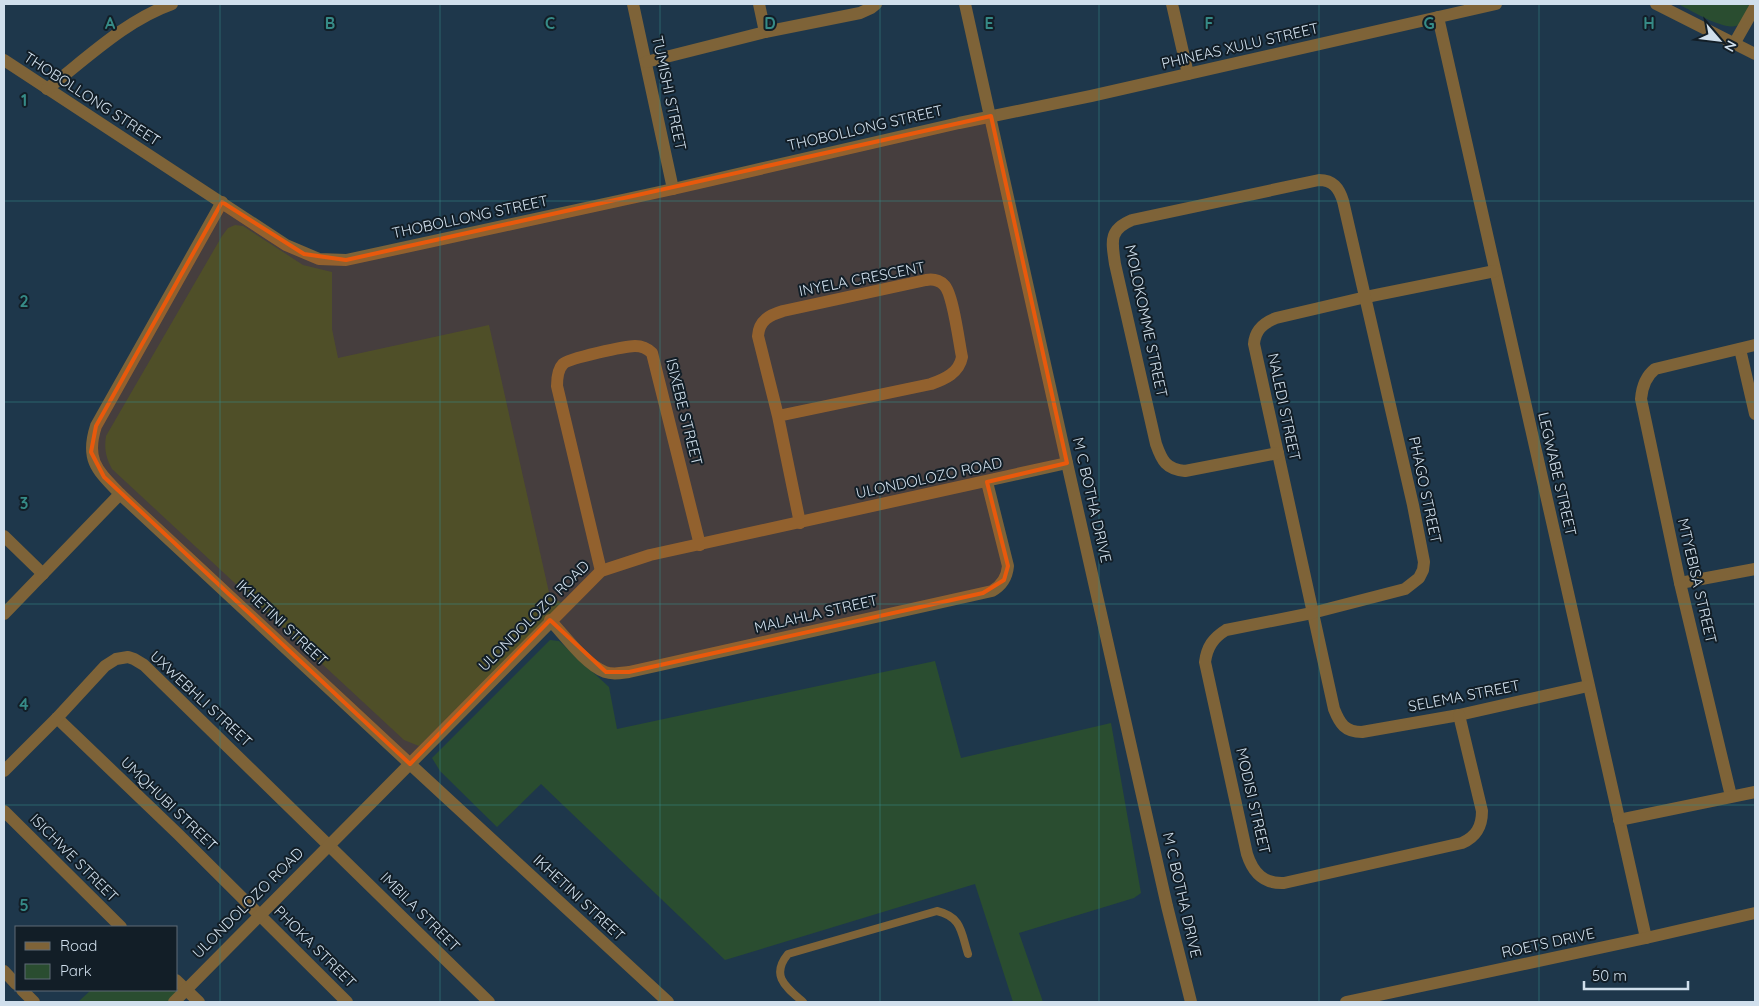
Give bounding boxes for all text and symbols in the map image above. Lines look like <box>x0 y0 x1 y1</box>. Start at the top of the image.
text: A <box>105 13 116 33</box>
text: B <box>325 13 335 33</box>
text: C <box>545 13 555 33</box>
text: D <box>764 13 776 33</box>
text: E <box>984 13 994 33</box>
text: F <box>1205 13 1214 33</box>
text: G <box>1423 13 1435 33</box>
text: H <box>1643 13 1655 33</box>
north arrow <box>1694 15 1744 65</box>
street label: PHINEAS XULU STREET <box>1159 18 1320 73</box>
street label: TUMISHI STREET <box>648 34 691 152</box>
text: N <box>1720 37 1741 55</box>
street label: THOBOLLONG STREET <box>20 47 164 150</box>
text: 1 <box>21 90 27 110</box>
street label: THOBOLLONG STREET <box>785 100 944 155</box>
street label: THOBOLLONG STREET <box>390 191 550 242</box>
street label: MOLOKOMME STREET <box>1121 243 1172 399</box>
street label: INYELA CRESCENT <box>797 257 927 300</box>
text: 2 <box>19 291 29 311</box>
street label: NALEDI STREET <box>1264 351 1305 462</box>
street label: ISIXEBE STREET <box>662 356 707 467</box>
street label: LEGWABE STREET <box>1534 410 1581 538</box>
street label: M C BOTHA DRIVE <box>1069 435 1116 564</box>
street label: PHAGO STREET <box>1405 435 1446 545</box>
street label: ULONDOLOZO ROAD <box>854 453 1004 502</box>
text: 3 <box>20 493 28 513</box>
street label: MTYEBISA STREET <box>1674 516 1721 645</box>
street label: ULONDOLOZO ROAD <box>474 556 593 675</box>
street label: IKHETINI STREET <box>233 575 332 670</box>
street label: MALAHLA STREET <box>752 590 879 637</box>
street label: UXWEBHLI STREET <box>146 646 256 751</box>
street label: SELEMA STREET <box>1406 675 1521 716</box>
text: 4 <box>19 694 29 714</box>
street label: MODISI STREET <box>1232 746 1275 856</box>
street label: UMQHUBI STREET <box>117 753 222 855</box>
street label: ISICHWE STREET <box>26 809 123 906</box>
street label: M C BOTHA DRIVE <box>1159 830 1206 959</box>
street label: ULONDOLOZO ROAD <box>188 843 307 962</box>
street label: IKHETINI STREET <box>530 850 629 945</box>
street label: IMBILA STREET <box>376 868 464 956</box>
text: 5 <box>19 895 29 915</box>
street label: PHOKA STREET <box>270 901 361 992</box>
street label: ROETS DRIVE <box>1500 923 1596 962</box>
legend <box>15 926 178 991</box>
text: Road <box>60 936 97 955</box>
scale bar <box>1584 958 1688 990</box>
text: Park <box>60 961 92 980</box>
text: 50 m <box>1592 966 1627 985</box>

